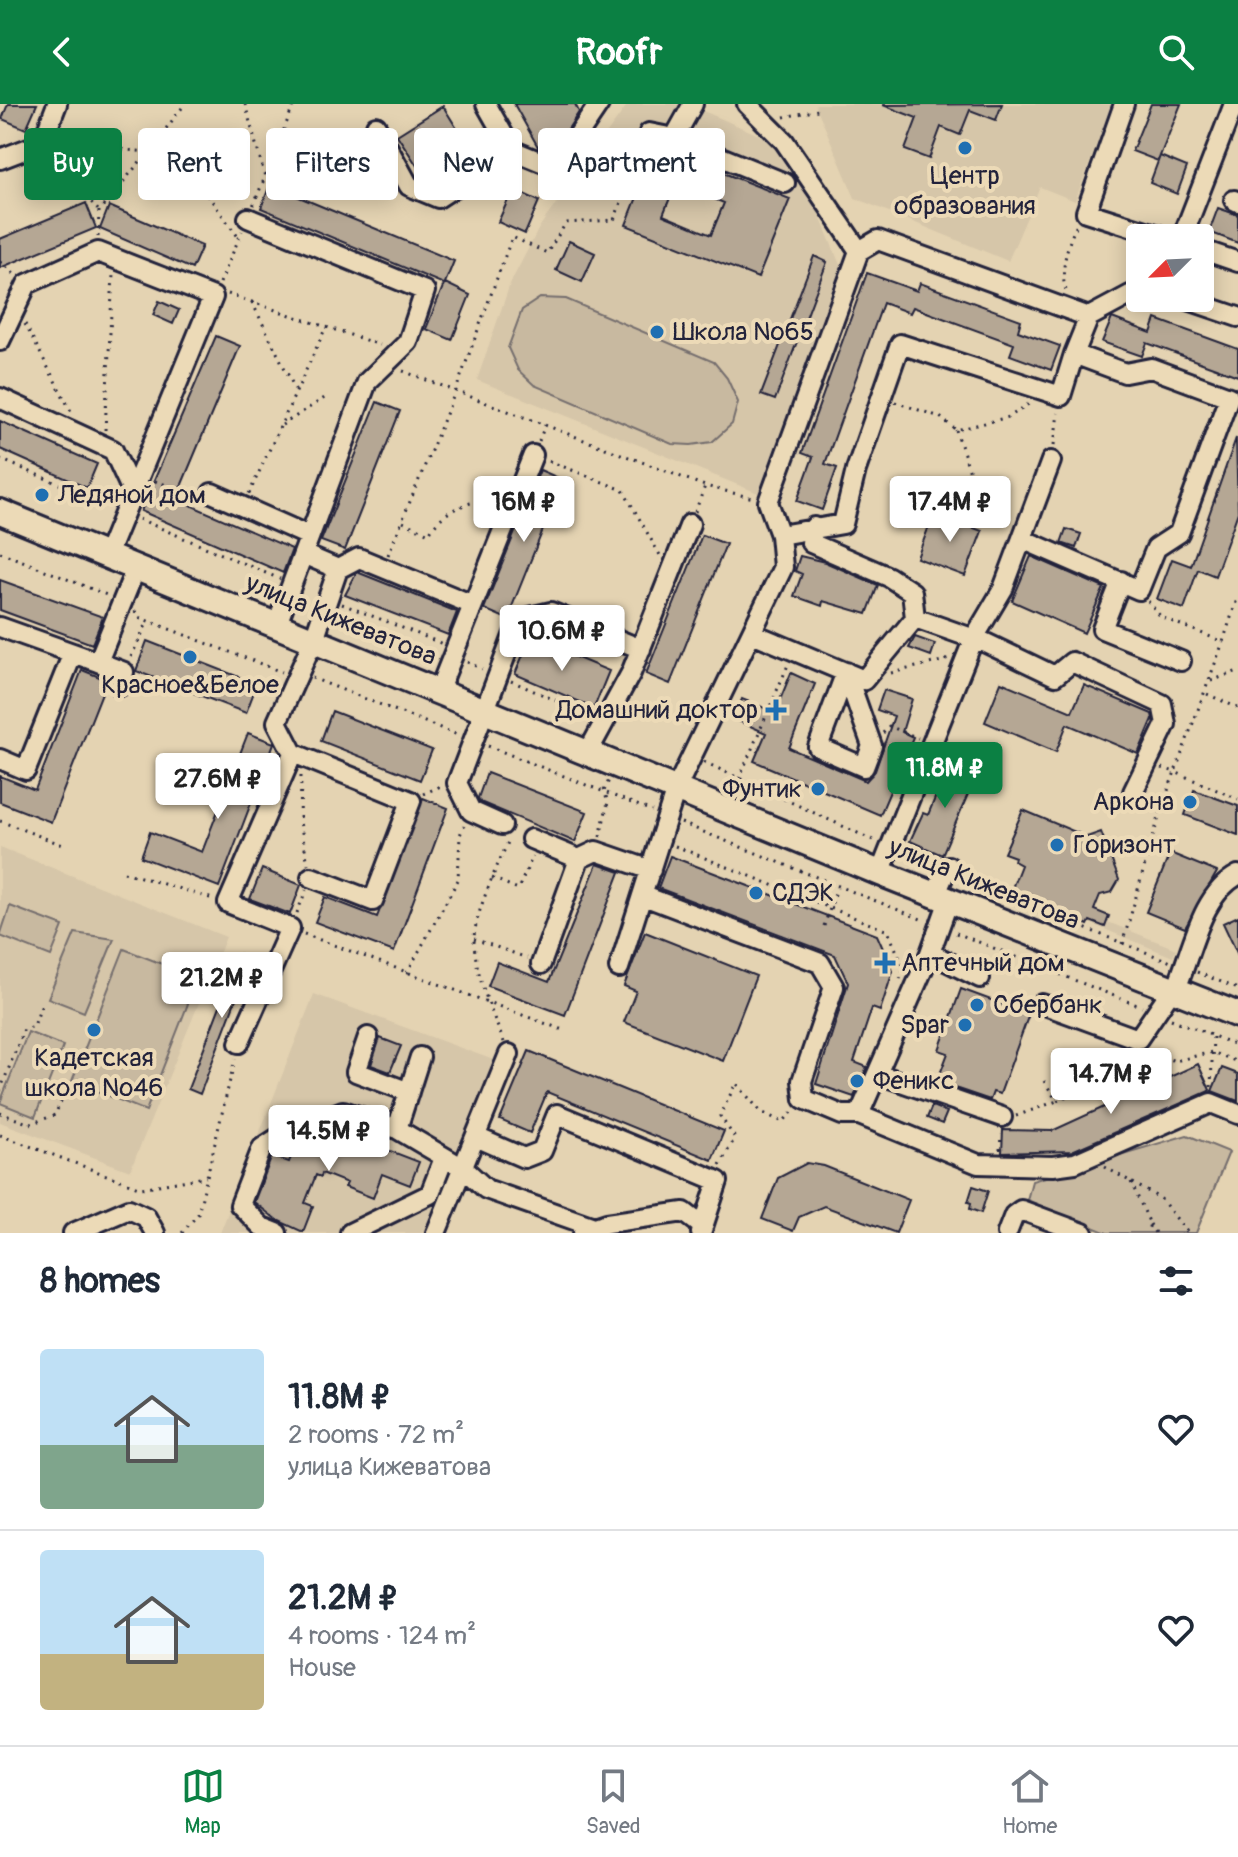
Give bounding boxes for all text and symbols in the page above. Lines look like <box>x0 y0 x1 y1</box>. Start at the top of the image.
icon: back <box>40 30 84 74</box>
text: Roofr <box>576 30 662 75</box>
icon: search <box>1154 30 1198 74</box>
chip: Buy <box>24 128 122 200</box>
chip: Rent <box>138 128 250 200</box>
chip: Filters <box>266 128 398 200</box>
chip: New <box>414 128 522 200</box>
chip: Apartment <box>538 128 725 200</box>
marker: Центр образования <box>956 139 974 157</box>
place label: Центр образования <box>894 160 1036 222</box>
north arrow <box>1126 224 1214 312</box>
map controls <box>1126 224 1214 312</box>
place label: Школа №65 <box>673 316 814 348</box>
marker: Школа №65 <box>648 323 666 341</box>
pin: 16M ₽ <box>468 476 580 544</box>
pin: 17.4M ₽ <box>876 476 1024 544</box>
place label: Ледяной дом <box>57 479 206 511</box>
marker: Ледяной дом <box>33 486 51 504</box>
text: 16M ₽ <box>491 486 557 518</box>
text: 17.4M ₽ <box>908 486 992 518</box>
street label: улица Кижеватова <box>240 567 441 673</box>
pin: 10.6M ₽ <box>488 605 636 673</box>
text: 10.6M ₽ <box>518 615 606 647</box>
marker: Красное&Белое <box>181 648 199 666</box>
place label: Красное&Белое <box>101 669 279 701</box>
place label: Домашний доктор <box>555 694 758 726</box>
marker: Домашний доктор <box>765 699 787 721</box>
pin: 11.8M ₽ <box>871 742 1019 810</box>
text: 11.8M ₽ <box>905 752 985 784</box>
pin: 27.6M ₽ <box>144 753 292 821</box>
text: 27.6M ₽ <box>173 763 263 795</box>
place label: Фунтик <box>722 773 802 805</box>
marker: Фунтик <box>809 780 827 798</box>
place label: Аркона <box>1092 786 1174 818</box>
marker: Аркона <box>1181 793 1199 811</box>
place label: Горизонт <box>1073 829 1176 861</box>
street label: улица Кижеватова <box>883 831 1084 937</box>
marker: Горизонт <box>1048 836 1066 854</box>
place label: СДЭК <box>772 877 834 909</box>
marker: СДЭК <box>747 884 765 902</box>
place label: Аптечный дом <box>901 947 1065 979</box>
pin: 21.2M ₽ <box>148 952 296 1020</box>
marker: Аптечный дом <box>876 954 894 972</box>
text: 21.2M ₽ <box>180 962 264 994</box>
place label: Сбербанк <box>993 989 1102 1021</box>
marker: Сбербанк <box>968 996 986 1014</box>
place label: Spar <box>900 1009 950 1041</box>
marker: Spar <box>956 1016 974 1034</box>
marker: Кадетская школа №46 <box>85 1021 103 1039</box>
place label: Кадетская школа №46 <box>25 1042 163 1104</box>
pin: 14.7M ₽ <box>1037 1048 1185 1116</box>
text: 14.7M ₽ <box>1069 1058 1153 1090</box>
place label: Феникс <box>873 1065 954 1097</box>
marker: Феникс <box>848 1072 866 1090</box>
pin: 14.5M ₽ <box>255 1105 403 1173</box>
text: 14.5M ₽ <box>287 1115 372 1147</box>
icon: filters <box>1154 1259 1198 1303</box>
text: 8 homes <box>40 1260 160 1303</box>
text: 11.8M ₽ <box>288 1376 391 1419</box>
icon: home <box>104 1381 200 1477</box>
icon: heart <box>1154 1407 1198 1451</box>
text: 2 rooms · 72 m² <box>288 1419 464 1451</box>
text: улица Кижеватова <box>288 1451 491 1483</box>
text: 21.2M ₽ <box>288 1577 399 1620</box>
icon: home <box>104 1582 200 1678</box>
icon: heart <box>1154 1608 1198 1652</box>
text: 4 rooms · 124 m² <box>288 1620 476 1652</box>
text: House <box>288 1652 356 1684</box>
tab: Map <box>181 1764 225 1840</box>
tab: Saved <box>586 1764 641 1840</box>
tab: Home <box>1002 1764 1057 1840</box>

